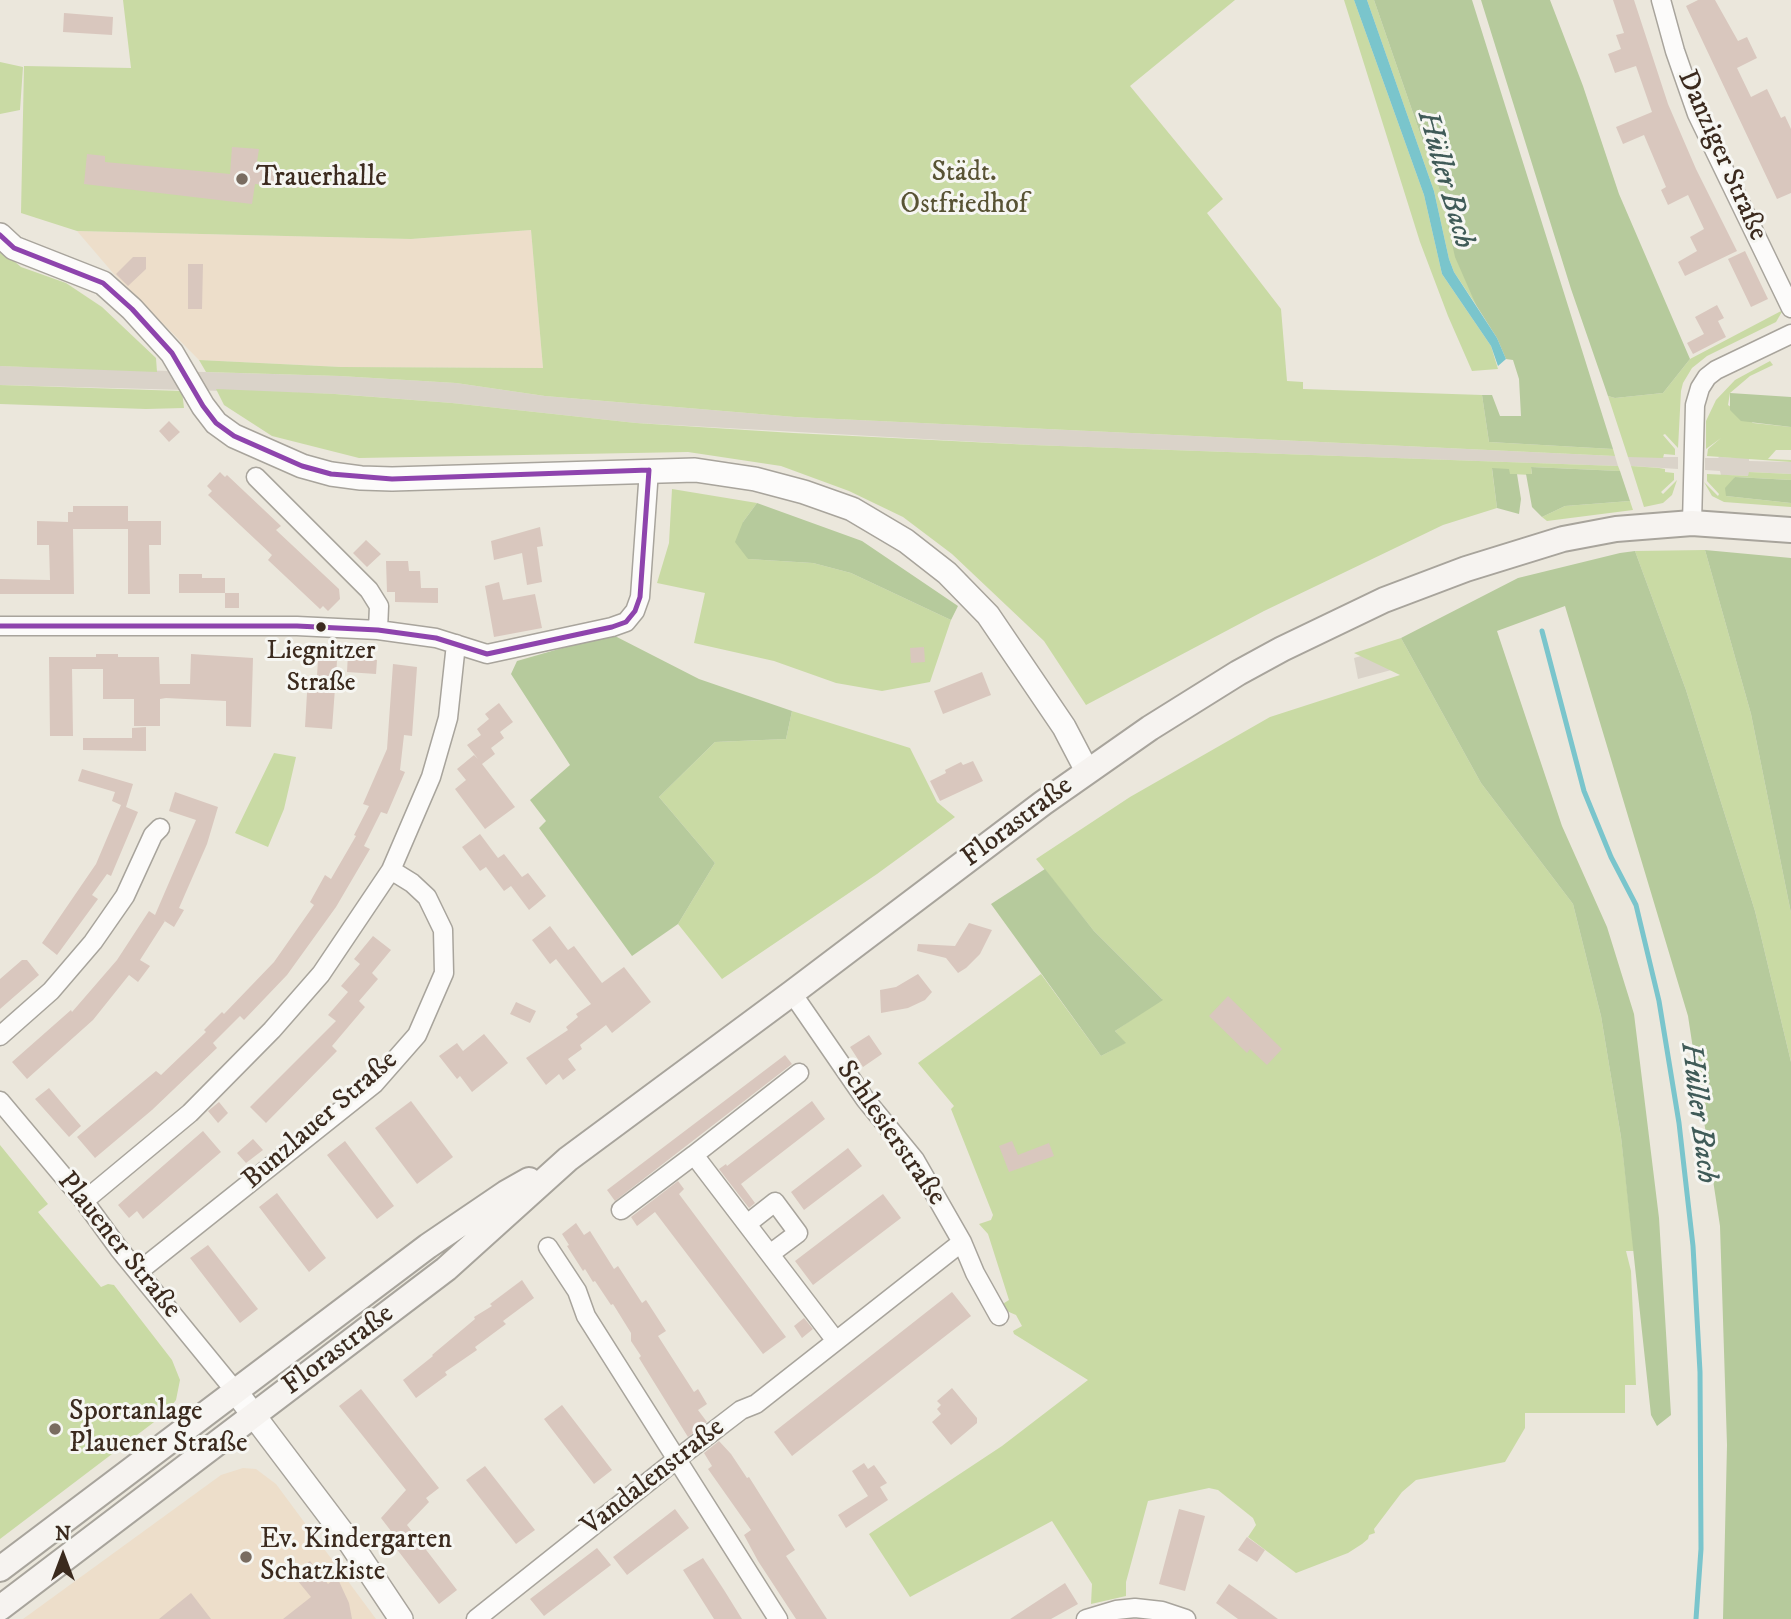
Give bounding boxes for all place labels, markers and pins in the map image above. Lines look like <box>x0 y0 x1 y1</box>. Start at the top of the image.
place label: Trauerhalle <box>256 162 387 196</box>
marker: Trauerhalle <box>234 171 250 187</box>
marker: Liegnitzer Straße <box>314 620 328 634</box>
place label: Liegnitzer Straße <box>266 637 376 698</box>
place label: Sportanlage Plauener Straße <box>69 1396 248 1462</box>
marker: Sportanlage Plauener Straße <box>47 1421 63 1437</box>
place label: Ev. Kindergarten Schatzkiste <box>260 1524 452 1590</box>
marker: Ev. Kindergarten Schatzkiste <box>238 1549 254 1565</box>

